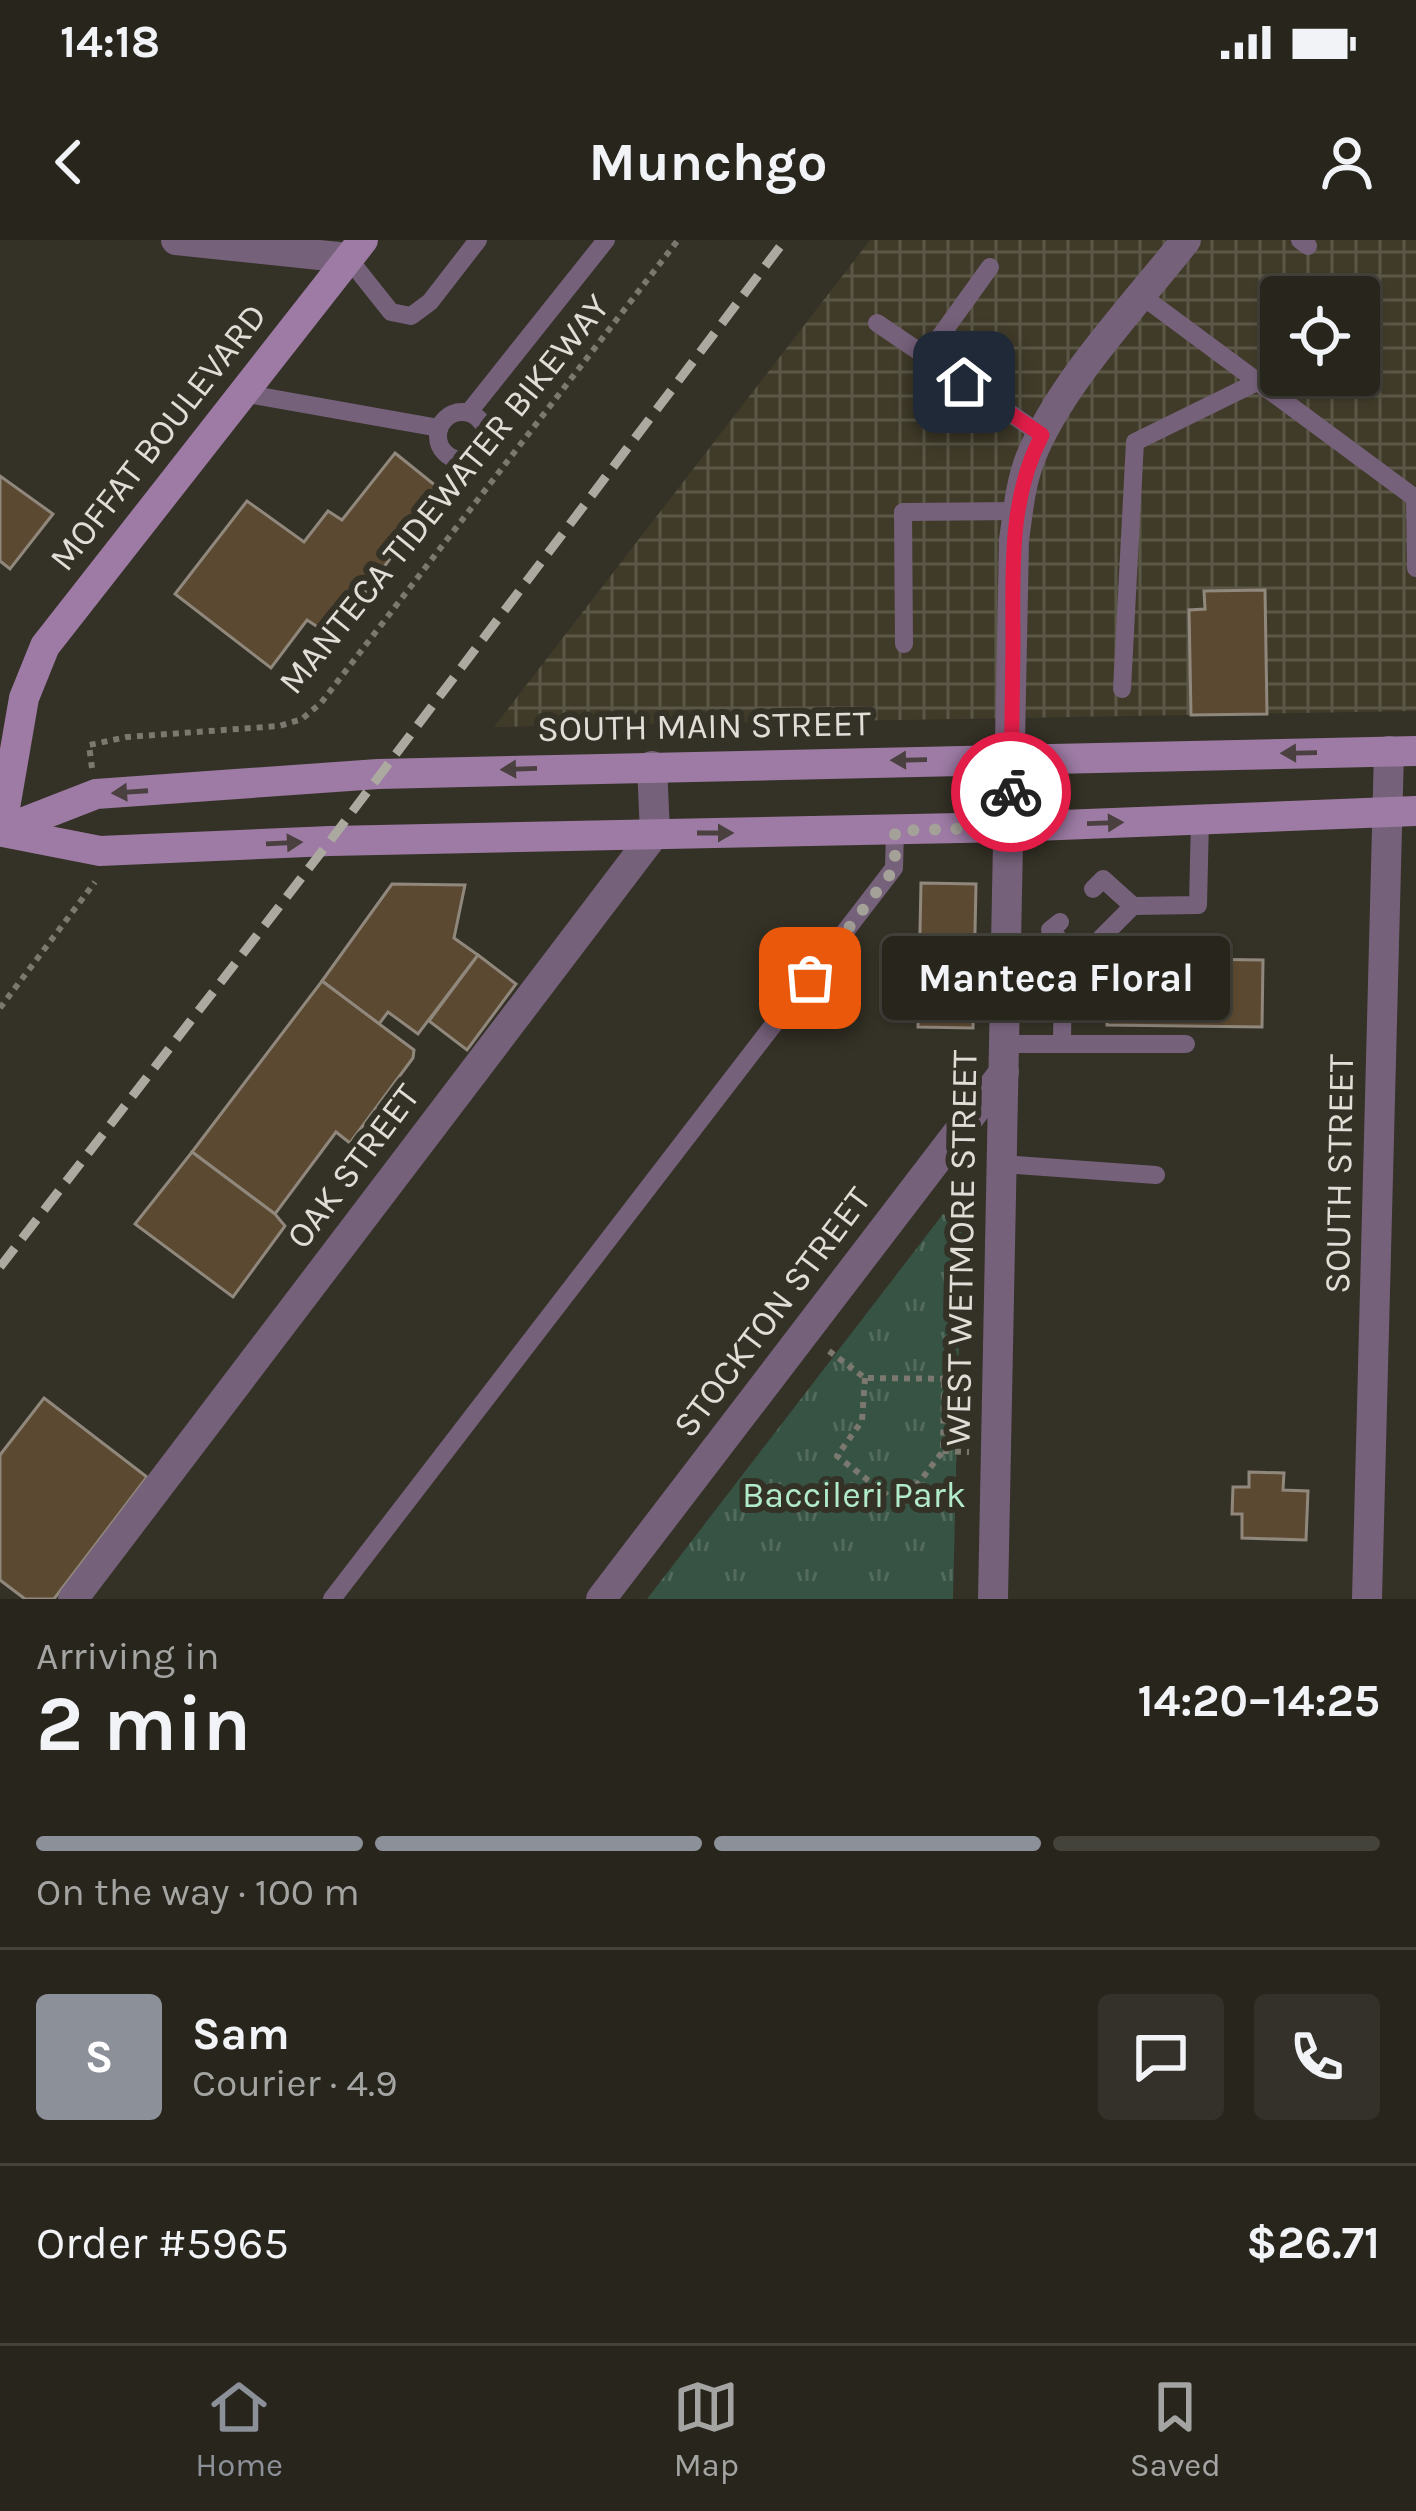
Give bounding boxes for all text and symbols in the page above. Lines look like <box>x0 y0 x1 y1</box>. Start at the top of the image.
text: 14:18 <box>60 16 160 68</box>
icon: back <box>36 129 102 195</box>
icon: person <box>1314 129 1380 195</box>
text: Munchgo <box>589 130 827 194</box>
map controls <box>1260 276 1380 396</box>
button: locate <box>1260 276 1380 396</box>
street label: MANTECA TIDEWATER BIKEWAY <box>270 286 618 702</box>
street label: MOFFAT BOULEVARD <box>41 295 275 579</box>
pin <box>913 331 1015 433</box>
icon: home <box>931 349 997 415</box>
street label: SOUTH MAIN STREET <box>537 702 871 750</box>
courier <box>951 732 1071 852</box>
one-way arrow <box>1279 743 1317 762</box>
one-way arrow <box>889 751 927 770</box>
icon: bike <box>978 759 1044 825</box>
one-way arrow <box>499 760 537 779</box>
one-way arrow <box>110 783 148 802</box>
one-way arrow <box>1087 814 1125 833</box>
one-way arrow <box>697 823 735 843</box>
one-way arrow <box>266 833 304 852</box>
pin <box>759 927 861 1029</box>
callout: Manteca Floral <box>882 936 1230 1020</box>
icon: bag <box>777 945 843 1011</box>
text: Manteca Floral <box>918 955 1194 1001</box>
street label: WEST WETMORE STREET <box>937 1050 985 1446</box>
street label: SOUTH STREET <box>1316 1054 1362 1294</box>
street label: OAK STREET <box>278 1076 428 1256</box>
street label: STOCKTON STREET <box>664 1179 880 1445</box>
park label: Baccileri Park <box>742 1474 966 1516</box>
text: Arriving in <box>36 1633 219 1679</box>
text: 14:20–14:25 <box>1137 1675 1380 1727</box>
text: 2 min <box>36 1678 251 1770</box>
text: On the way · 100 m <box>36 1869 360 1915</box>
button: chat <box>1098 1994 1224 2120</box>
button: phone <box>1254 1994 1380 2120</box>
text: Sam <box>192 2008 290 2060</box>
text: S <box>85 2031 113 2083</box>
text: Courier · 4.9 <box>192 2060 398 2106</box>
text: Order #5965 <box>36 2217 289 2269</box>
text: $26.71 <box>1246 2217 1380 2269</box>
tab: Home <box>195 2374 283 2484</box>
tab: Map <box>673 2374 739 2484</box>
tab: Saved <box>1130 2374 1221 2484</box>

